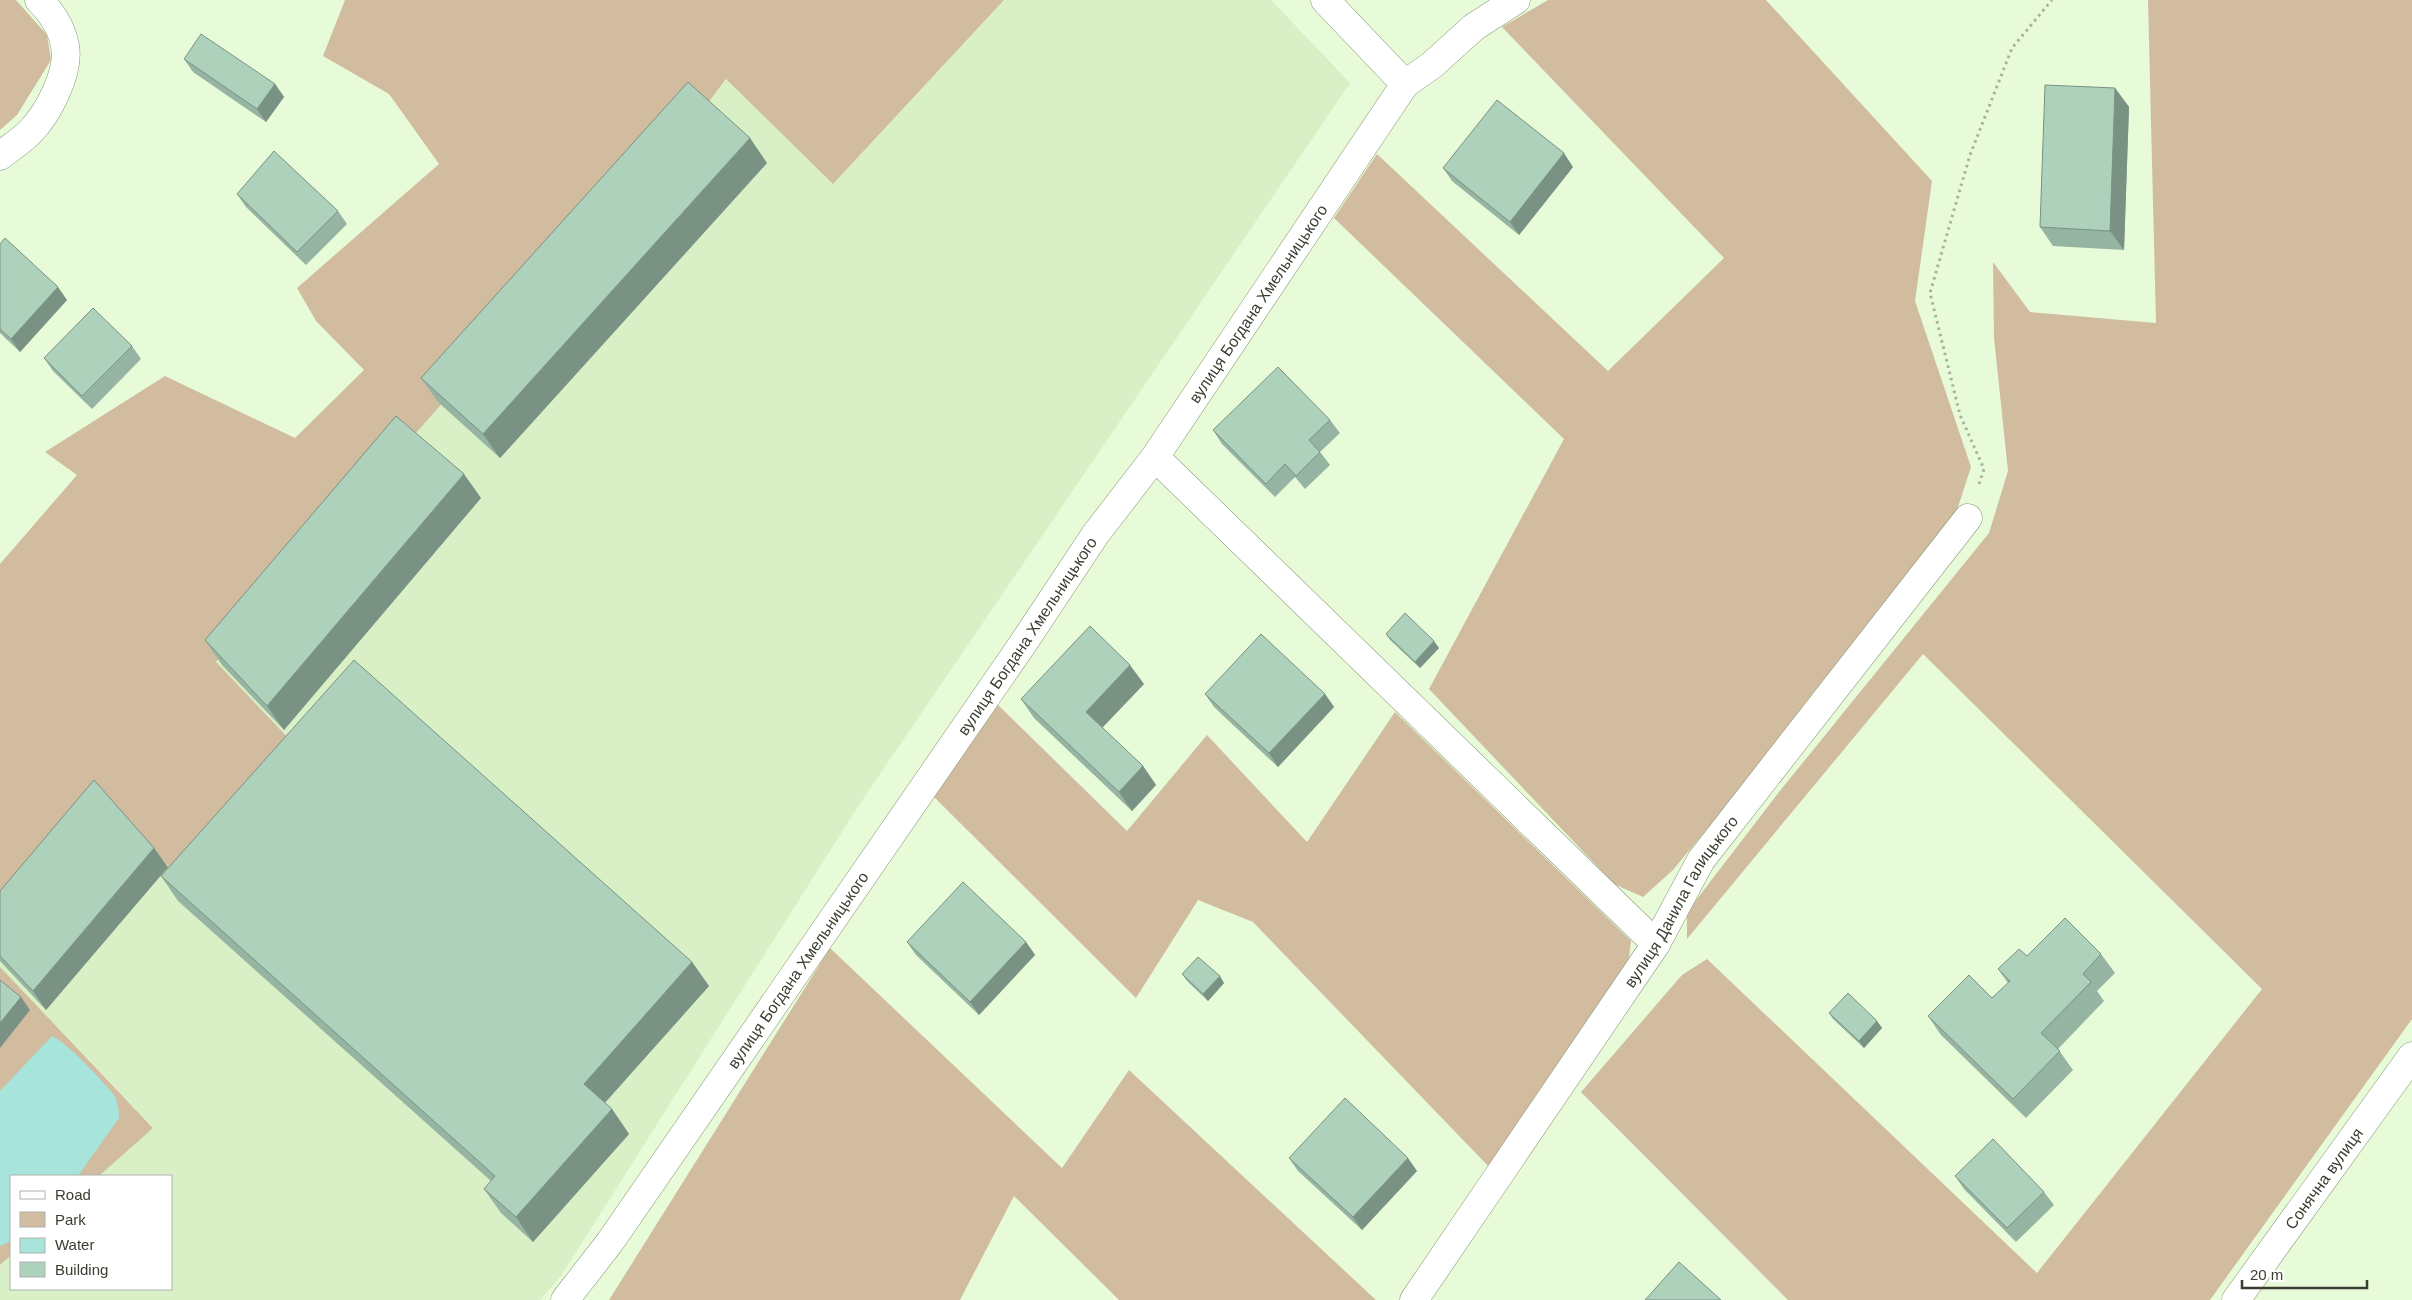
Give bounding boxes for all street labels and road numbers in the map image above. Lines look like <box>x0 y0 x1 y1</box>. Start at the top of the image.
street label: вулиця Богдана Хмельницького <box>1185 201 1330 406</box>
street label: вулиця Богдана Хмельницького <box>954 534 1100 738</box>
street label: вулиця Данила Галицького <box>1621 812 1741 990</box>
street label: вулиця Богдана Хмельницького <box>724 868 872 1071</box>
street label: Сонячна вулиця <box>2282 1125 2366 1232</box>

